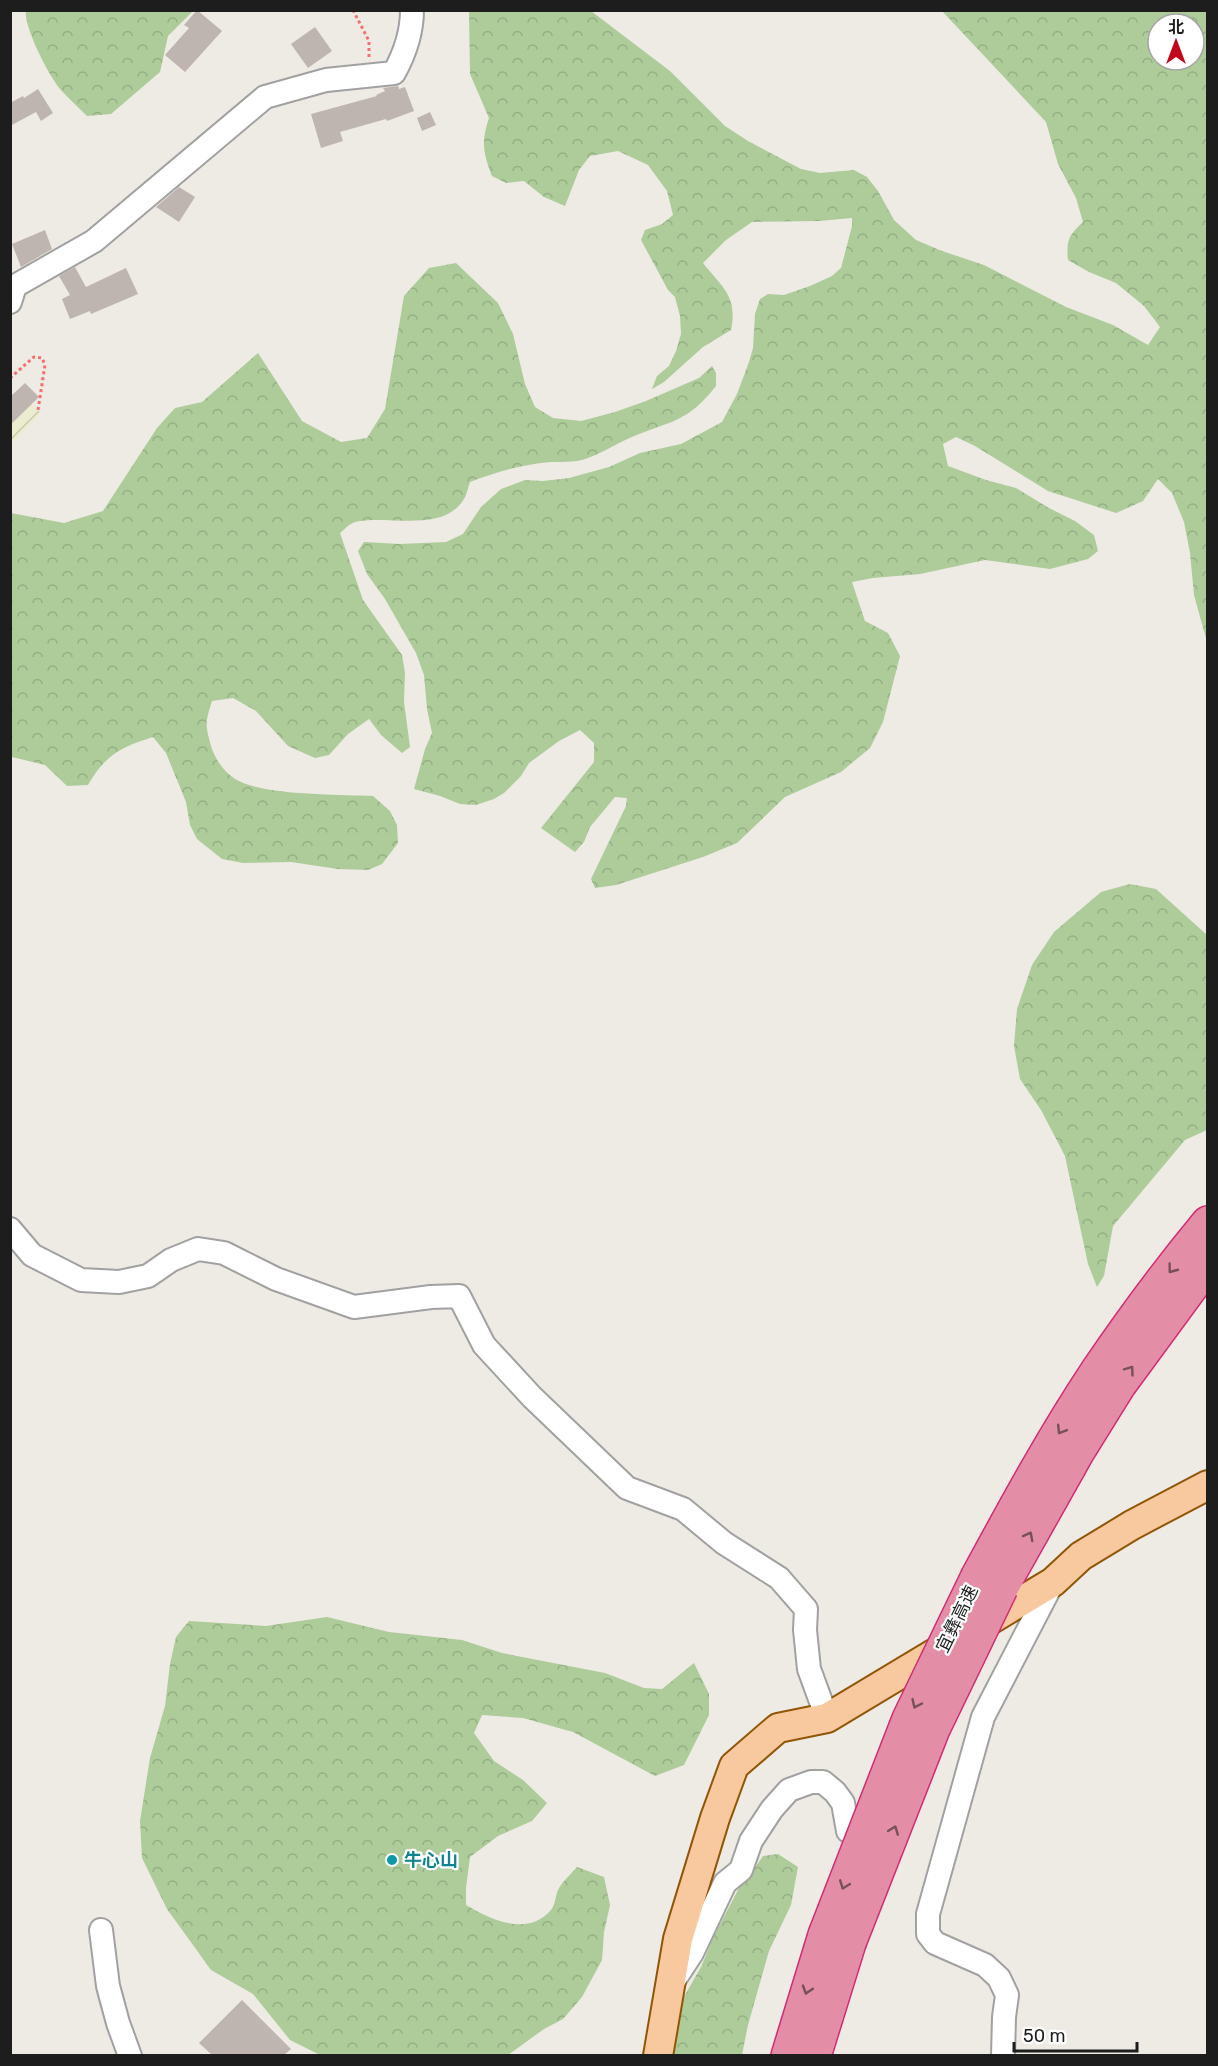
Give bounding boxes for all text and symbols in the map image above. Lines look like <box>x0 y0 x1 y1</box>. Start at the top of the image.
north arrow <box>1146 12 1206 72</box>
text: 北 <box>1168 18 1184 37</box>
one-way arrow <box>1168 1263 1179 1274</box>
one-way arrow <box>1123 1365 1134 1376</box>
one-way arrow <box>1056 1424 1068 1434</box>
one-way arrow <box>1022 1532 1033 1543</box>
street label: 宜彝高速 <box>931 1582 983 1656</box>
one-way arrow <box>911 1698 923 1709</box>
one-way arrow <box>886 1825 899 1835</box>
place label: 牛心山 <box>404 1849 458 1871</box>
marker: 牛心山 <box>385 1853 399 1867</box>
one-way arrow <box>839 1879 851 1890</box>
one-way arrow <box>802 1984 814 1995</box>
scale bar <box>1014 2015 1137 2053</box>
text: 50 m <box>1023 2025 1066 2047</box>

